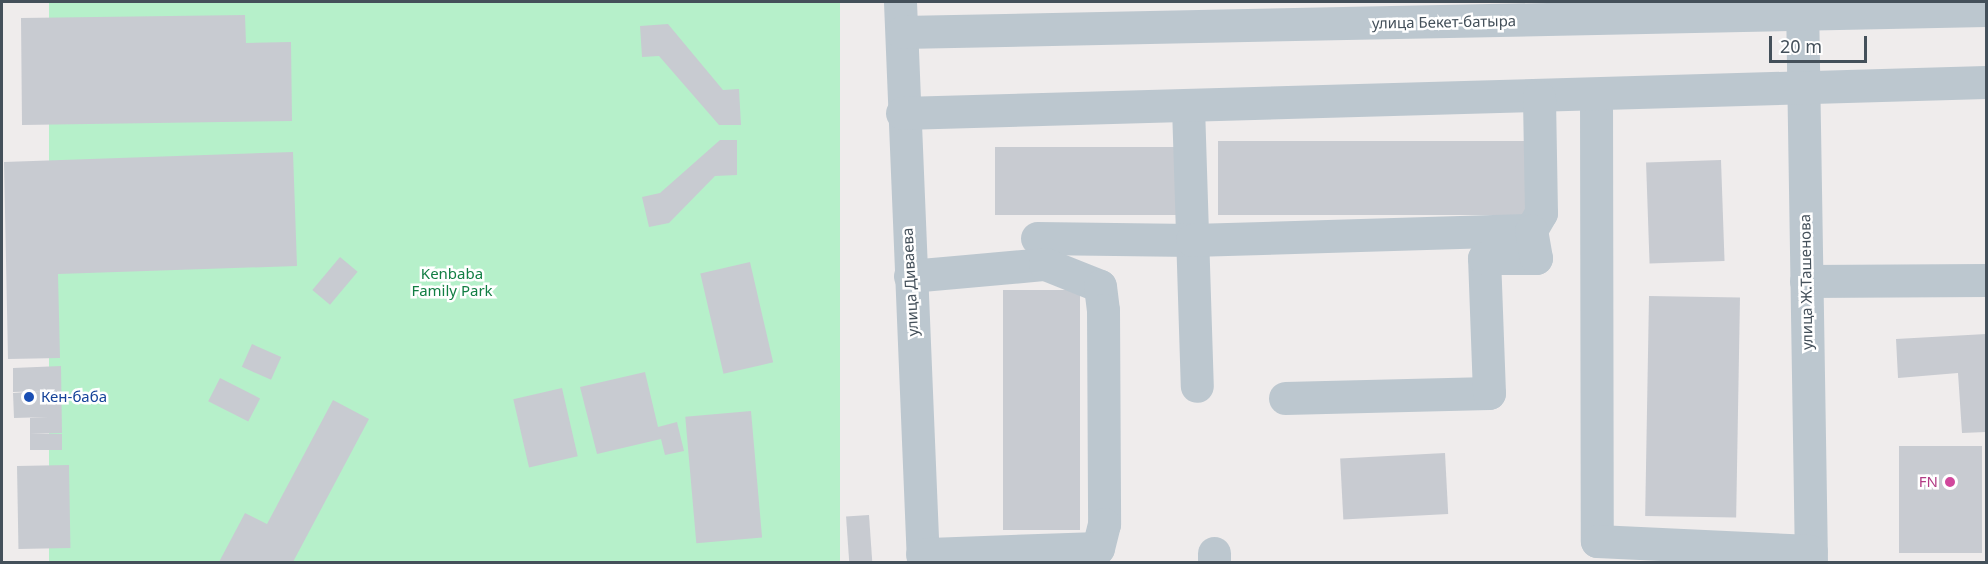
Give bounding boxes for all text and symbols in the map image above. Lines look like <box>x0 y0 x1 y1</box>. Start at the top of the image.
street label: улица Бекет-батыра <box>1372 12 1516 32</box>
scale bar <box>1772 24 1870 62</box>
text: 20 m <box>1780 34 1822 58</box>
street label: улица Ж.Ташенова <box>1796 214 1816 350</box>
street label: улица Диваева <box>898 227 922 337</box>
park label: Kenbaba Family Park <box>411 264 493 299</box>
place label: Кен-баба <box>41 388 107 406</box>
marker: Кен-баба <box>22 390 36 404</box>
place label: FN <box>1919 473 1938 491</box>
marker: FN <box>1943 475 1957 489</box>

